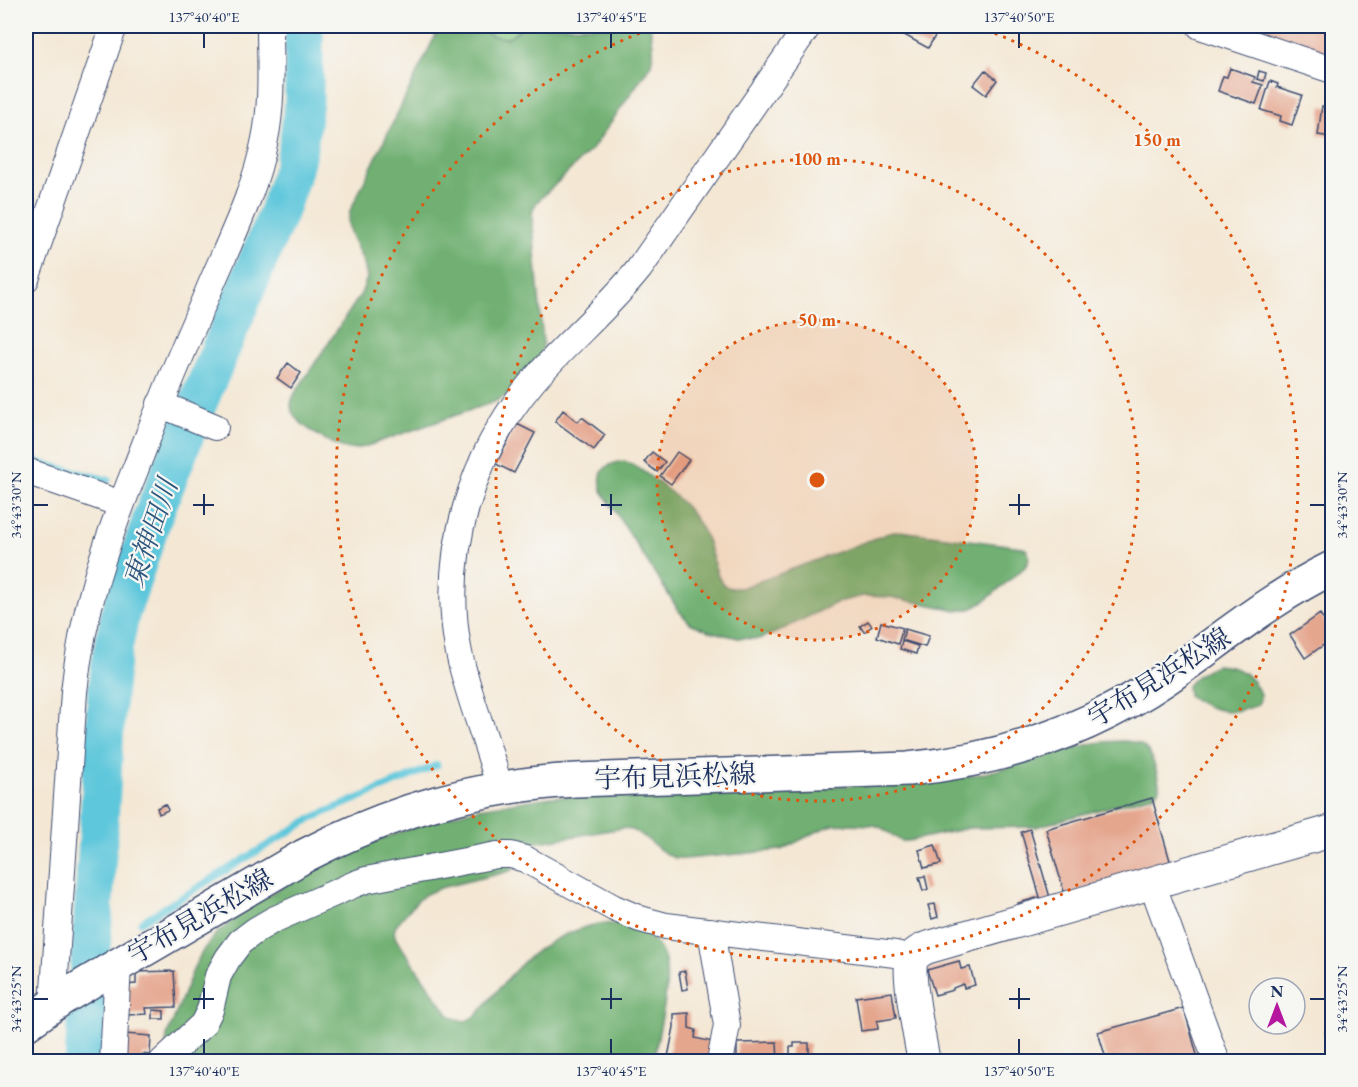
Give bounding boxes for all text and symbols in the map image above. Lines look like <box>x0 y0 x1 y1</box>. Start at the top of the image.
text: 137°40'40"E <box>168 7 240 26</box>
text: 137°40'45"E <box>575 7 647 26</box>
text: 137°40'50"E <box>983 7 1055 26</box>
text: 150 m <box>1133 128 1181 151</box>
text: 100 m <box>793 147 841 170</box>
text: 50 m <box>798 308 836 331</box>
centre of rings <box>807 470 827 490</box>
text: 34°43'30"N <box>6 471 25 539</box>
water label: 東神田川 <box>115 471 186 592</box>
text: 34°43'30"N <box>1332 471 1351 539</box>
street label: 宇布見浜松線 <box>1081 619 1237 735</box>
street label: 宇布見浜松線 <box>593 756 757 796</box>
street label: 宇布見浜松線 <box>121 860 279 972</box>
text: 34°43'25"N <box>6 965 25 1033</box>
text: 34°43'25"N <box>1332 965 1351 1033</box>
north arrow <box>1247 976 1307 1036</box>
text: N <box>1271 981 1284 1002</box>
text: 137°40'40"E <box>168 1061 240 1080</box>
text: 137°40'45"E <box>575 1061 647 1080</box>
text: 137°40'50"E <box>983 1061 1055 1080</box>

